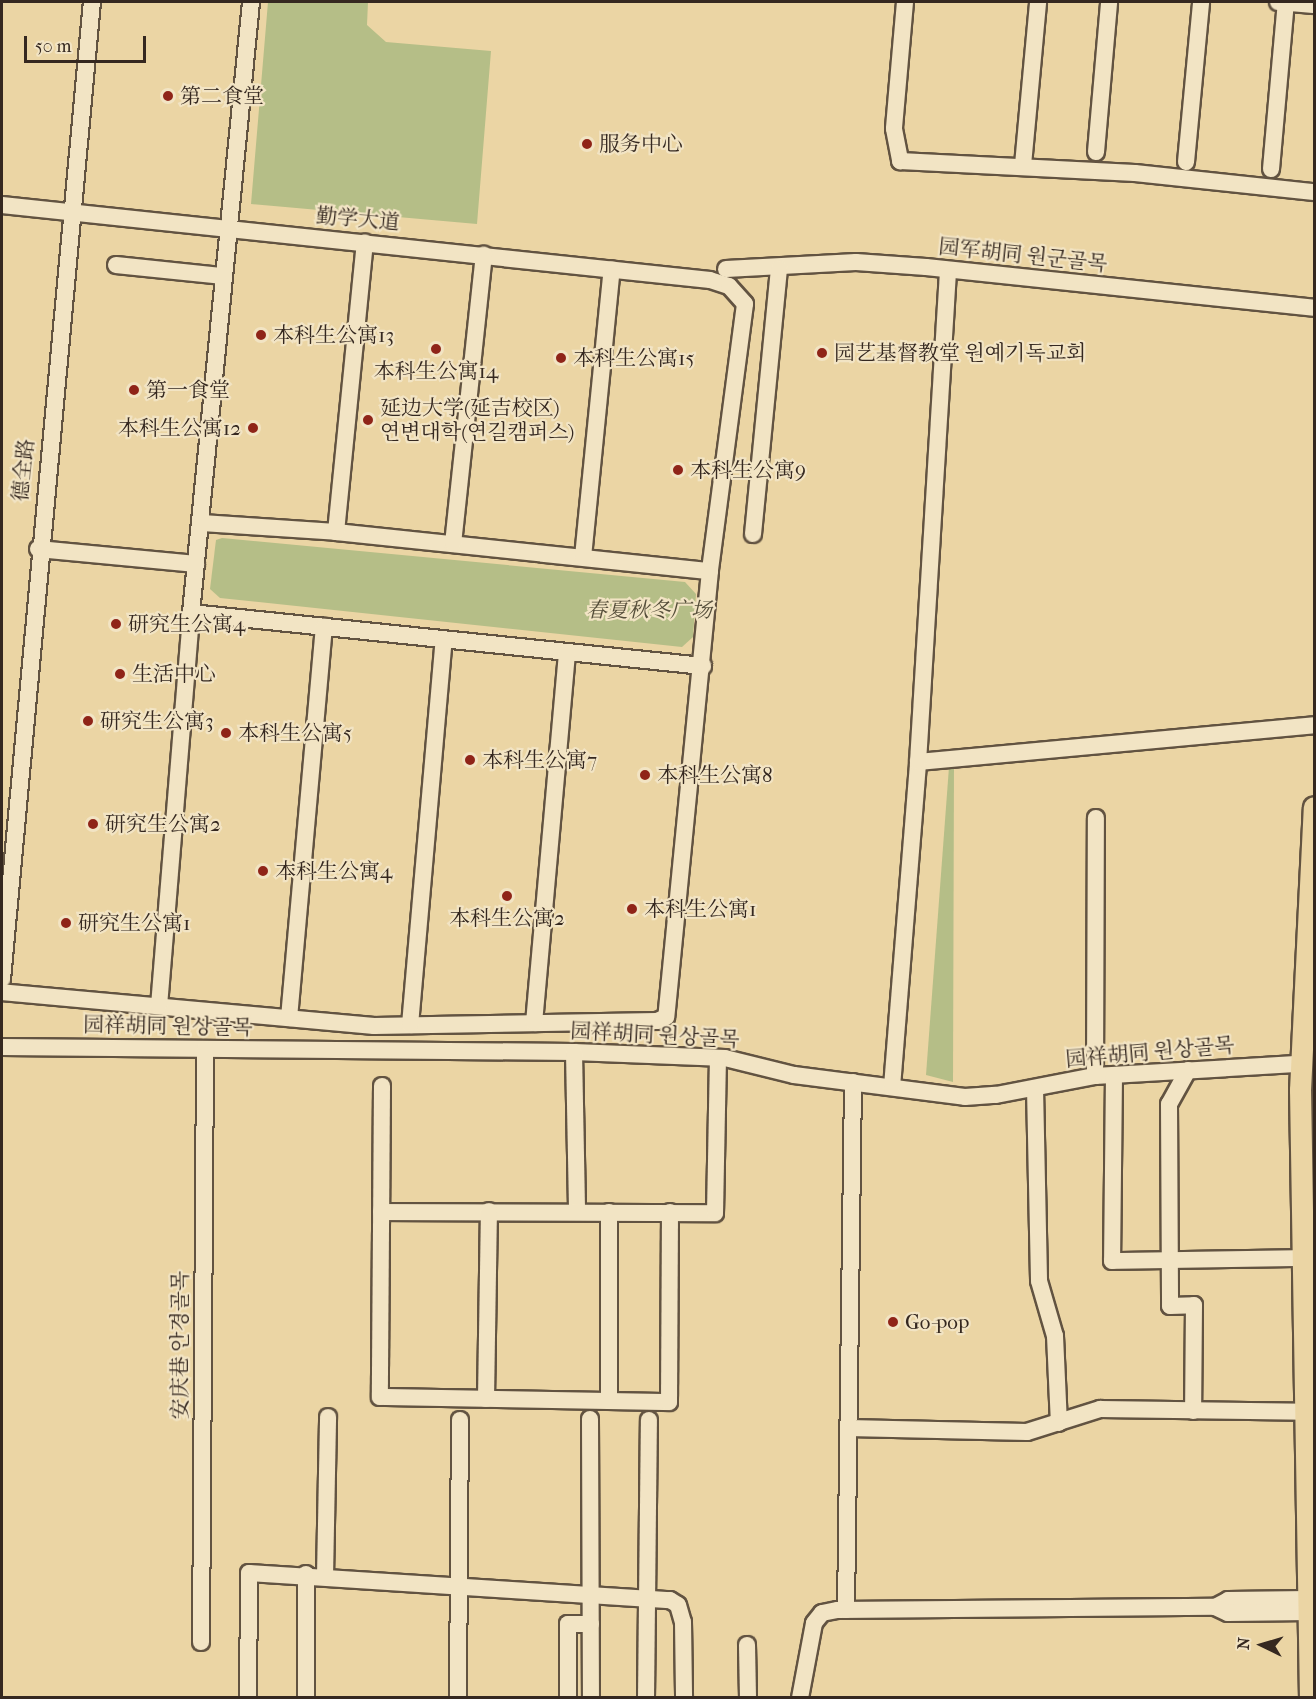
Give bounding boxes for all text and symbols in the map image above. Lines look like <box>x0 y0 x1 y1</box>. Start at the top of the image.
scale bar <box>27 24 148 62</box>
text: 50 m <box>35 36 71 57</box>
place label: 第二食堂 <box>180 83 264 109</box>
marker: 第二食堂 <box>161 89 175 103</box>
place label: 服务中心 <box>599 131 683 157</box>
marker: 服务中心 <box>580 137 594 151</box>
street label: 勤学大道 <box>315 203 401 235</box>
street label: 园军胡同 원군골목 <box>937 234 1109 276</box>
place label: 本科生公寓13 <box>273 322 394 348</box>
marker: 本科生公寓13 <box>254 328 268 342</box>
place label: 园艺基督教堂 원예기독교회 <box>834 340 1086 366</box>
marker: 本科生公寓14 <box>429 342 443 356</box>
place label: 本科生公寓15 <box>573 345 694 371</box>
marker: 园艺基督教堂 원예기독교회 <box>815 346 829 360</box>
marker: 本科生公寓15 <box>554 351 568 365</box>
place label: 本科生公寓14 <box>374 358 498 384</box>
place label: 第一食堂 <box>146 377 230 403</box>
marker: 第一食堂 <box>127 383 141 397</box>
place label: 延边大学(延吉校区) 연변대학(연길캠퍼스) <box>380 395 574 445</box>
marker: 延边大学(延吉校区) 연변대학(연길캠퍼스) <box>361 413 375 427</box>
place label: 本科生公寓12 <box>118 415 241 441</box>
marker: 本科生公寓12 <box>246 421 260 435</box>
street label: 德全路 <box>7 437 39 503</box>
place label: 本科生公寓9 <box>690 457 806 483</box>
marker: 本科生公寓9 <box>671 463 685 477</box>
park label: 春夏秋冬广场 <box>586 597 712 623</box>
place label: 研究生公寓4 <box>128 611 245 637</box>
marker: 研究生公寓4 <box>109 617 123 631</box>
place label: 生活中心 <box>132 661 216 687</box>
marker: 生活中心 <box>113 667 127 681</box>
place label: 研究生公寓3 <box>100 708 214 734</box>
marker: 研究生公寓3 <box>81 714 95 728</box>
place label: 本科生公寓5 <box>238 720 352 746</box>
marker: 本科生公寓5 <box>219 726 233 740</box>
place label: 本科生公寓7 <box>482 747 597 773</box>
marker: 本科生公寓7 <box>463 753 477 767</box>
place label: 本科生公寓8 <box>657 762 773 788</box>
marker: 本科生公寓8 <box>638 768 652 782</box>
place label: 研究生公寓2 <box>105 811 221 837</box>
marker: 研究生公寓2 <box>86 817 100 831</box>
place label: 本科生公寓4 <box>275 858 392 884</box>
marker: 本科生公寓4 <box>256 864 270 878</box>
marker: 本科生公寓2 <box>500 889 514 903</box>
place label: 本科生公寓1 <box>644 896 756 922</box>
marker: 本科生公寓1 <box>625 902 639 916</box>
place label: 本科生公寓2 <box>449 905 565 931</box>
place label: 研究生公寓1 <box>78 910 190 936</box>
marker: 研究生公寓1 <box>59 916 73 930</box>
street label: 园祥胡同 원상골목 <box>83 1012 253 1040</box>
street label: 园祥胡同 원상골목 <box>570 1018 740 1052</box>
street label: 园祥胡同 원상골목 <box>1064 1032 1236 1072</box>
street label: 安庆巷 안경골목 <box>167 1271 193 1419</box>
place label: Go-pop <box>905 1309 969 1335</box>
marker: Go-pop <box>886 1315 900 1329</box>
north arrow <box>1232 1615 1292 1675</box>
text: N <box>1234 1637 1254 1650</box>

